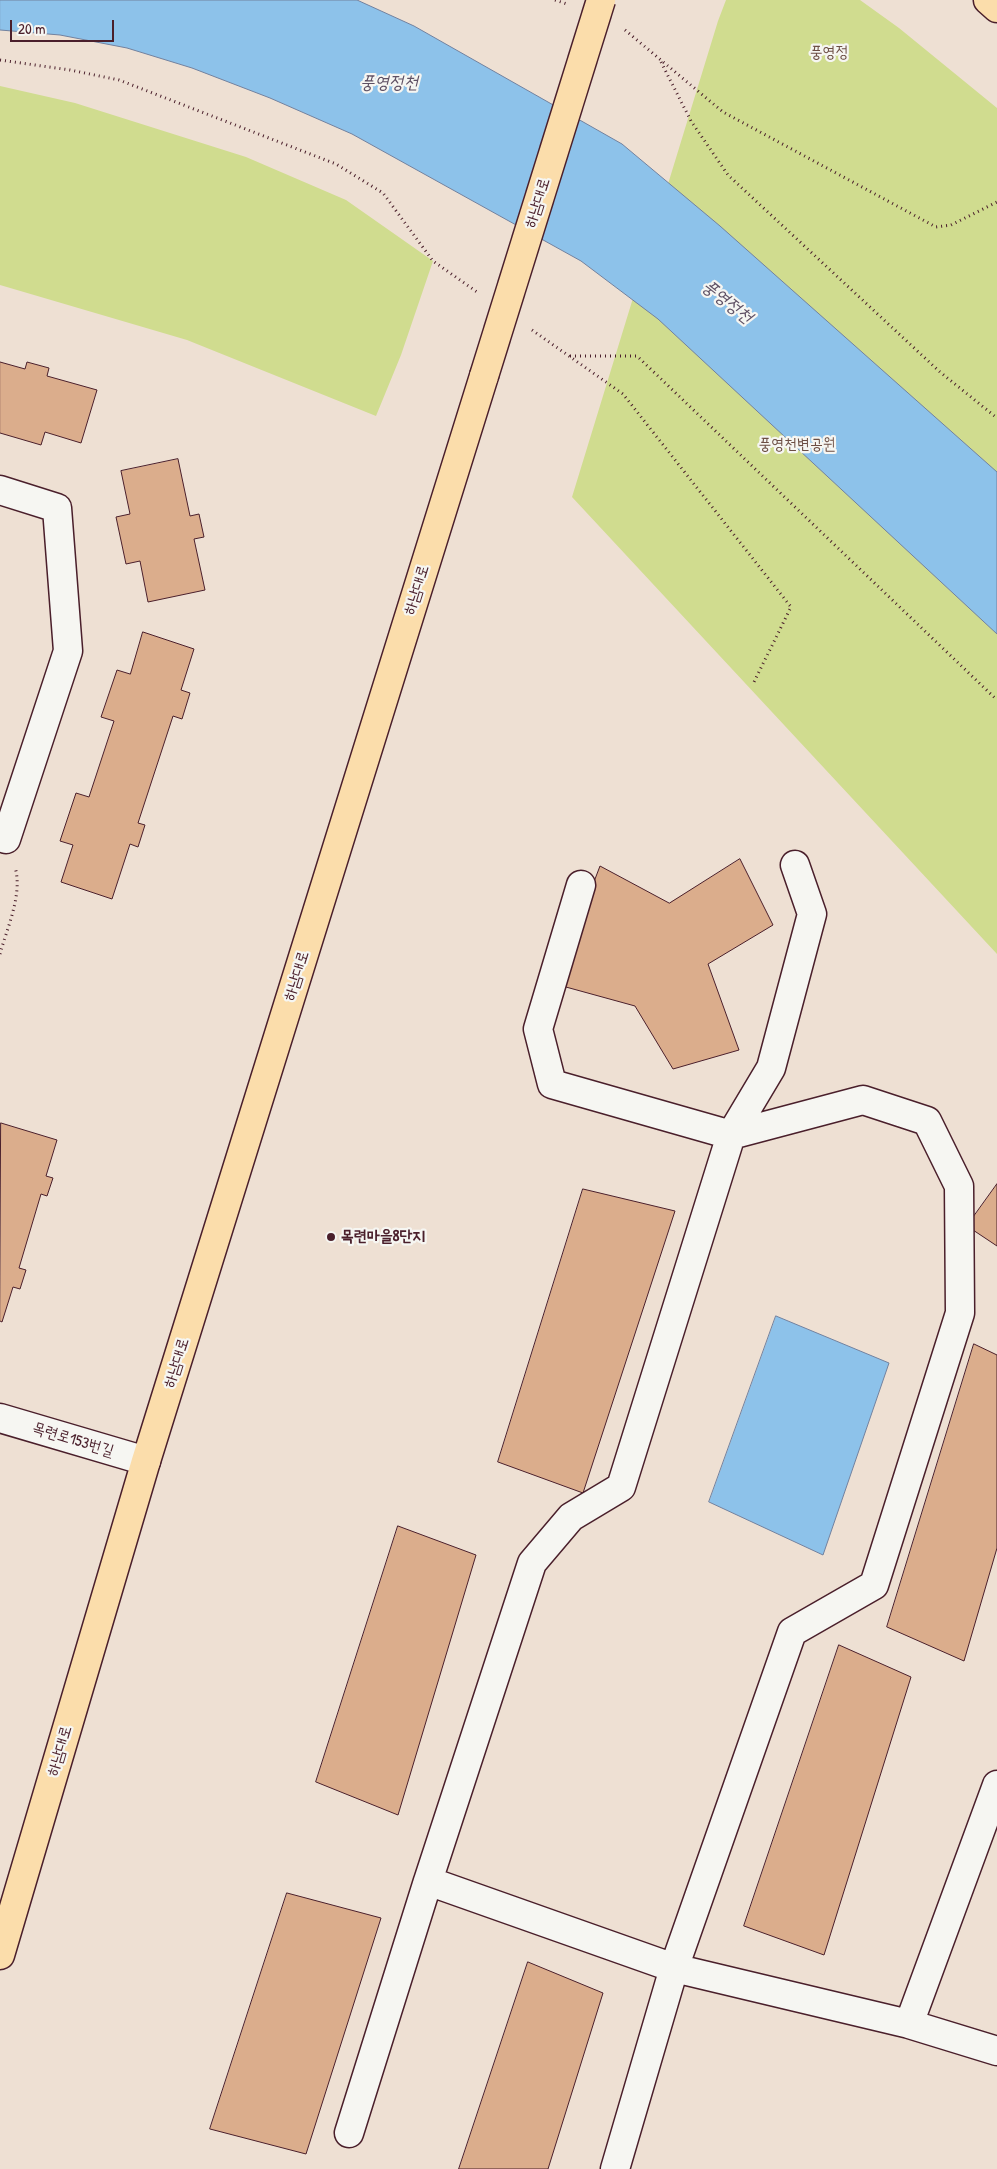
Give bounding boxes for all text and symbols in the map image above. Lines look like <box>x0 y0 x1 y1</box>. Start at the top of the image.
scale bar <box>12 10 116 42</box>
text: 20 m <box>18 18 45 39</box>
park label: 풍영정 <box>810 43 848 63</box>
water label: 풍영정천 <box>360 72 418 94</box>
street label: 하남대로 <box>521 176 555 230</box>
water label: 풍영정천 <box>698 276 756 328</box>
park label: 풍영천변공원 <box>758 435 836 455</box>
street label: 하남대로 <box>400 563 434 617</box>
street label: 하남대로 <box>280 949 314 1003</box>
place label: 목련마을8단지 <box>341 1227 425 1247</box>
marker: 목련마을8단지 <box>325 1231 337 1243</box>
street label: 하남대로 <box>160 1336 194 1390</box>
street label: 목련로153번길 <box>30 1419 116 1461</box>
street label: 하남대로 <box>44 1724 76 1778</box>

